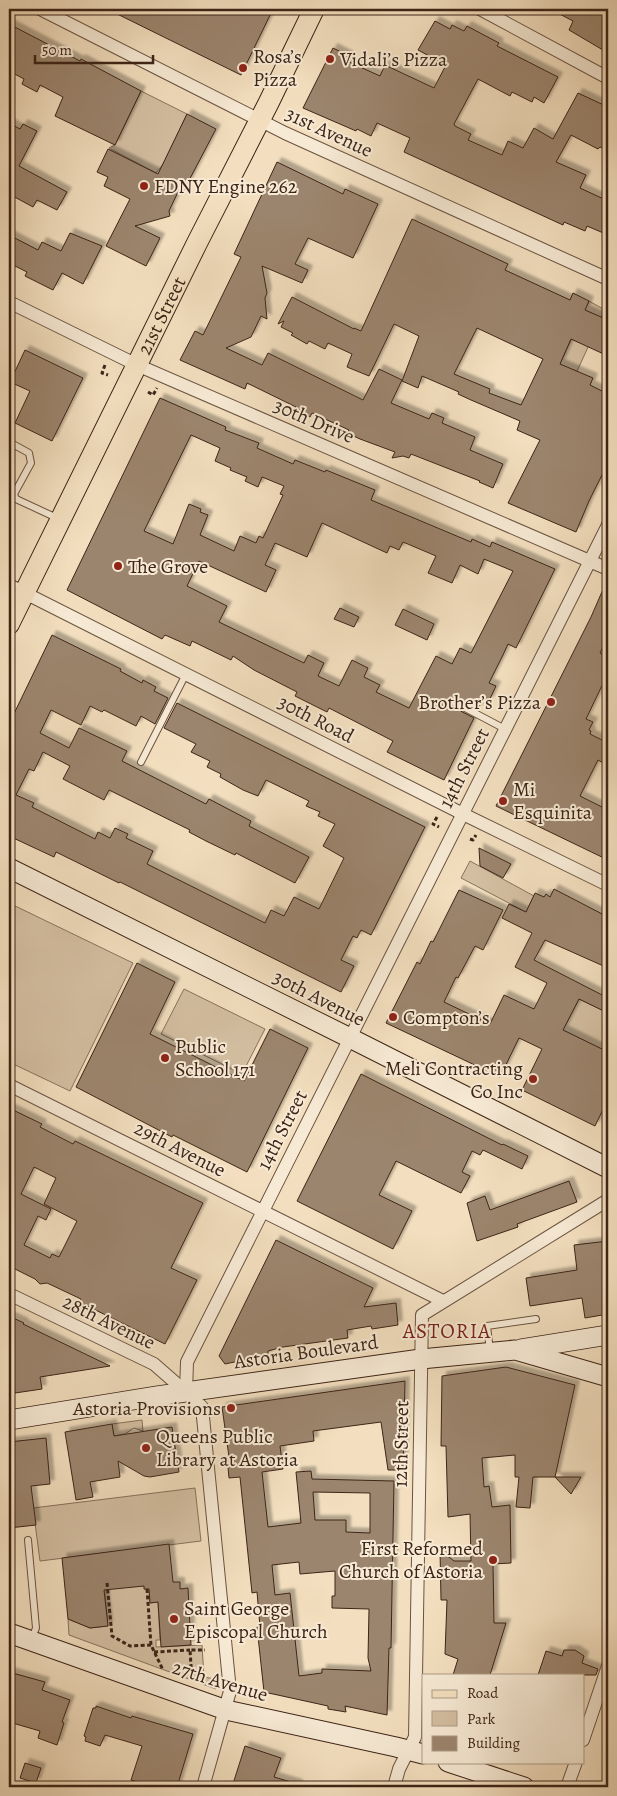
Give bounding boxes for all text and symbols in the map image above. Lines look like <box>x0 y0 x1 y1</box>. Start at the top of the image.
scale bar <box>35 32 152 64</box>
text: 50 m <box>42 40 72 60</box>
place label: Rosa’s Pizza <box>253 43 302 93</box>
place label: Vidali’s Pizza <box>339 46 448 73</box>
marker: Vidali’s Pizza <box>324 53 336 65</box>
marker: Rosa’s Pizza <box>237 62 249 74</box>
street label: 31st Avenue <box>281 100 377 164</box>
place label: FDNY Engine 262 <box>154 173 298 200</box>
marker: FDNY Engine 262 <box>138 180 150 192</box>
street label: 21st Street <box>130 271 192 359</box>
street label: 30th Drive <box>270 392 358 450</box>
place label: The Grove <box>128 553 208 580</box>
marker: The Grove <box>112 560 124 572</box>
street label: 30th Road <box>273 688 359 750</box>
place label: Brother’s Pizza <box>418 689 542 716</box>
marker: Brother’s Pizza <box>545 696 557 708</box>
street label: 14th Street <box>432 723 496 813</box>
place label: Mi Esquinita <box>513 776 593 826</box>
marker: Mi Esquinita <box>497 795 509 807</box>
street label: 30th Avenue <box>268 963 370 1033</box>
place label: Compton’s <box>403 1004 490 1031</box>
marker: Compton’s <box>387 1011 399 1023</box>
place label: Public School 171 <box>175 1033 255 1083</box>
marker: Public School 171 <box>159 1052 171 1064</box>
place label: Meli Contracting Co Inc <box>385 1055 523 1105</box>
marker: Meli Contracting Co Inc <box>527 1073 539 1085</box>
street label: 14th Street <box>250 1085 314 1175</box>
street label: 29th Avenue <box>130 1114 230 1184</box>
street label: 28th Avenue <box>58 1288 160 1356</box>
district label: ASTORIA <box>402 1317 491 1345</box>
street label: Astoria Boulevard <box>231 1328 380 1376</box>
place label: Astoria Provisions <box>72 1395 221 1422</box>
street label: 12th Street <box>387 1400 415 1488</box>
marker: Astoria Provisions <box>225 1402 237 1414</box>
place label: Queens Public Library at Astoria <box>156 1423 299 1473</box>
marker: Queens Public Library at Astoria <box>140 1442 152 1454</box>
place label: First Reformed Church of Astoria <box>339 1535 484 1585</box>
marker: First Reformed Church of Astoria <box>487 1554 499 1566</box>
place label: Saint George Episcopal Church <box>184 1595 328 1645</box>
marker: Saint George Episcopal Church <box>168 1613 180 1625</box>
street label: 27th Avenue <box>169 1654 271 1708</box>
legend <box>422 1674 584 1764</box>
text: Road <box>467 1683 499 1703</box>
text: Park <box>467 1709 496 1729</box>
text: Building <box>467 1733 520 1753</box>

